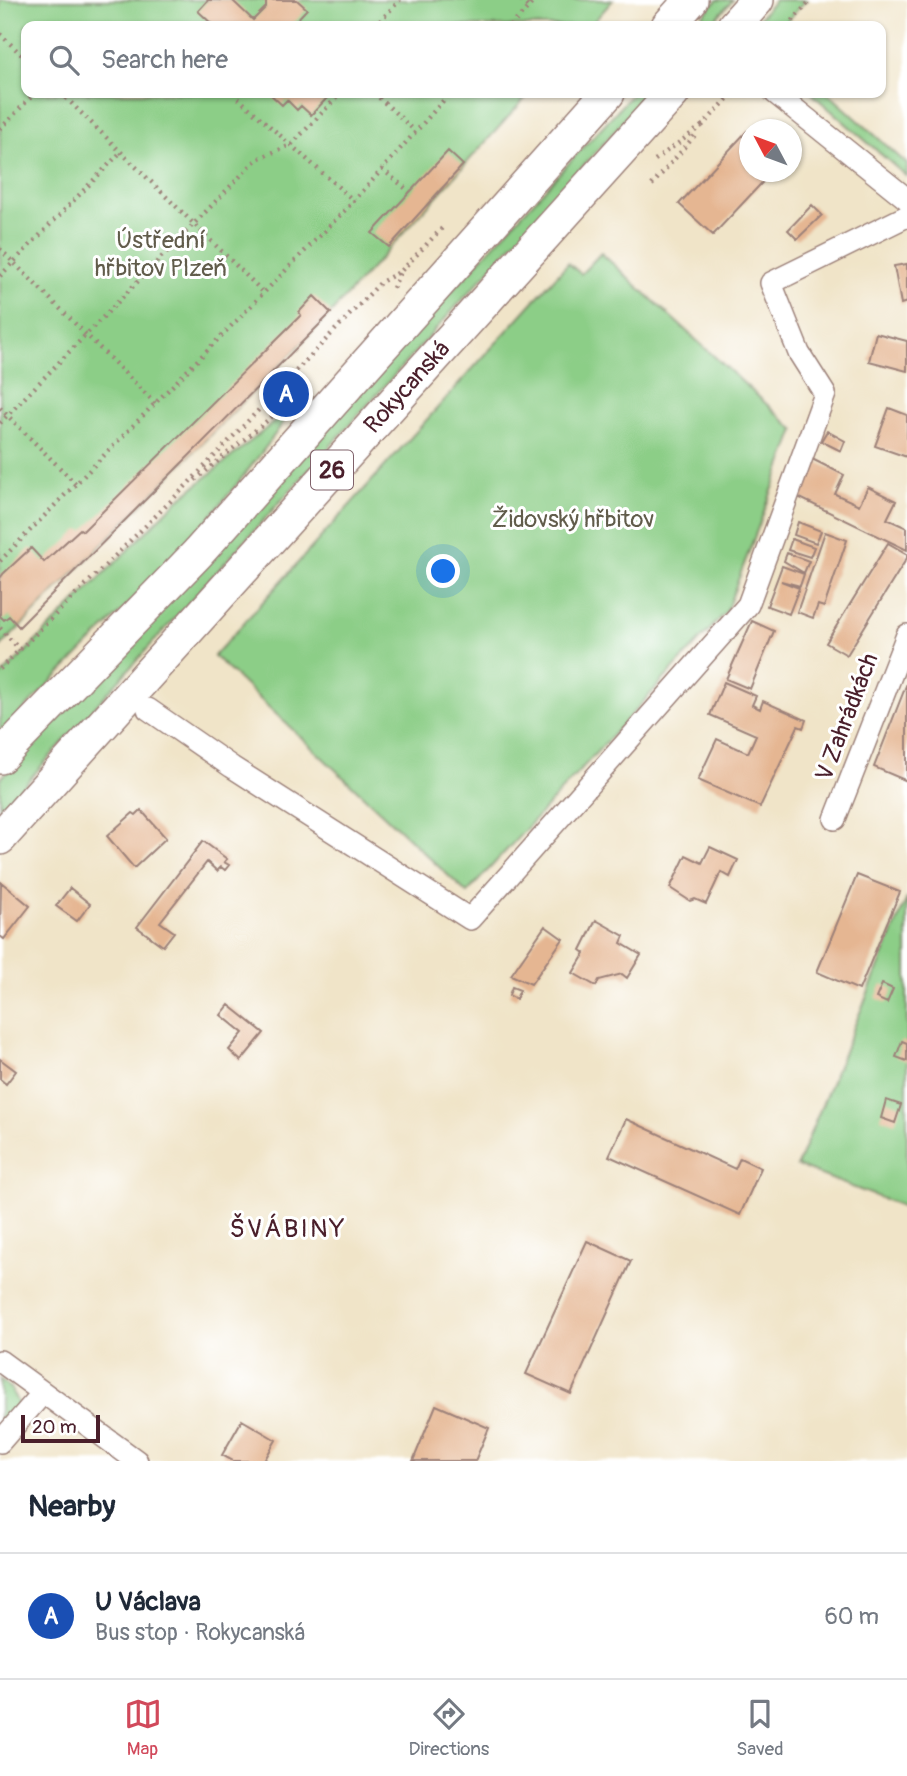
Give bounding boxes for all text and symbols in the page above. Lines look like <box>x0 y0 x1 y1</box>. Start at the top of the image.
search box <box>21 21 886 98</box>
icon: search <box>45 41 83 79</box>
text: Search here <box>101 44 228 76</box>
north arrow <box>739 119 802 182</box>
park label: Ústřední hřbitov Plzeň <box>95 226 227 283</box>
street label: Rokycanská <box>358 335 456 439</box>
pin: A <box>263 368 309 420</box>
road number: 26 <box>311 450 353 490</box>
park label: Židovský hřbitov <box>492 505 654 534</box>
your location <box>426 554 460 588</box>
street label: V Zahrádkách <box>809 649 885 785</box>
district label: ŠVÁBINY <box>229 1212 347 1245</box>
scale bar <box>21 1412 100 1444</box>
text: 20 m <box>32 1415 77 1439</box>
text: Nearby <box>28 1488 115 1525</box>
text: U Václava <box>95 1586 201 1618</box>
text: A <box>44 1602 58 1631</box>
text: 60 m <box>824 1602 879 1631</box>
text: Bus stop · Rokycanská <box>95 1618 305 1647</box>
tab: Map <box>124 1695 162 1761</box>
tab: Directions <box>409 1695 489 1761</box>
tab: Saved <box>736 1695 783 1761</box>

